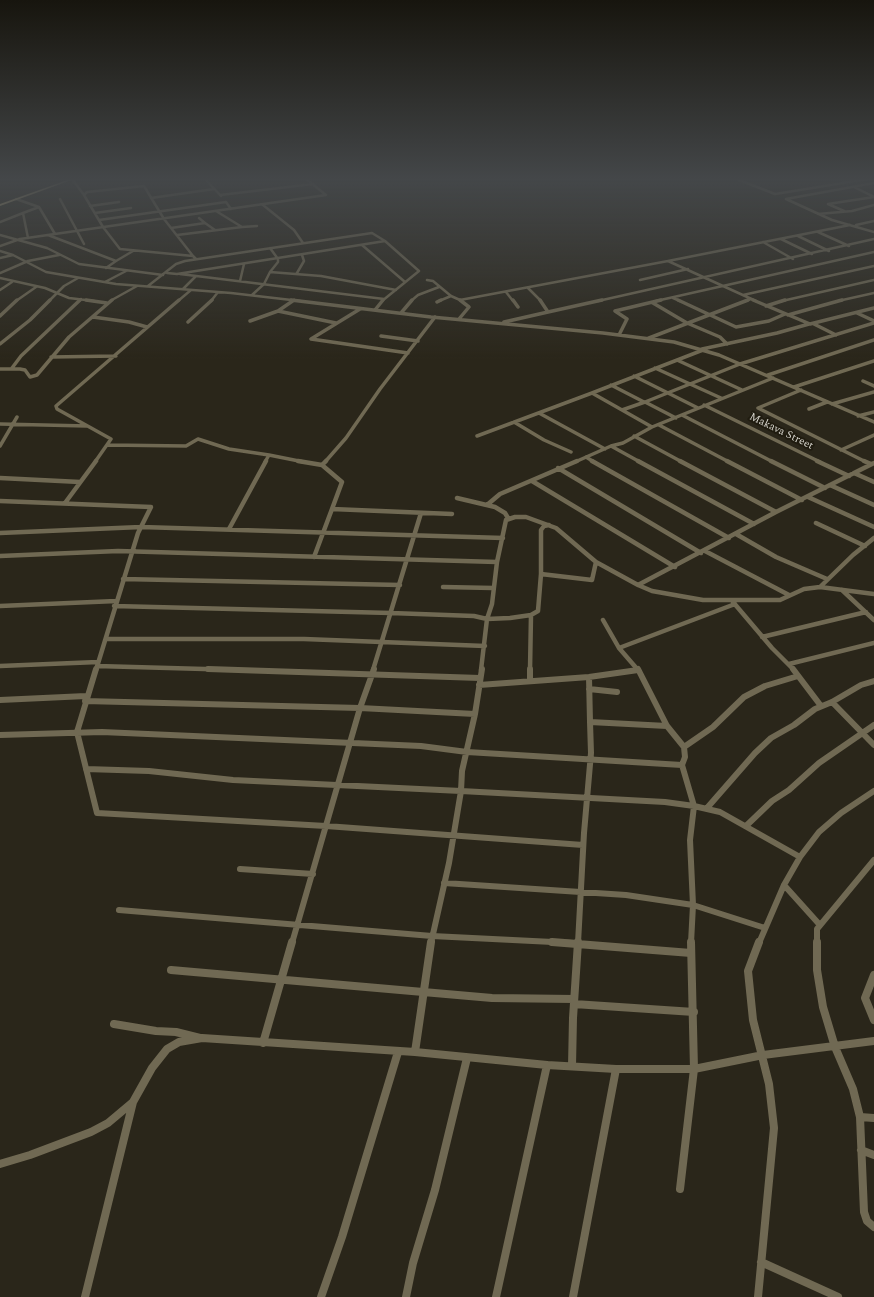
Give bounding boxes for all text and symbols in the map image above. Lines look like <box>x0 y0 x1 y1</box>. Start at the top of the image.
street label: Makava Street <box>747 411 815 453</box>

